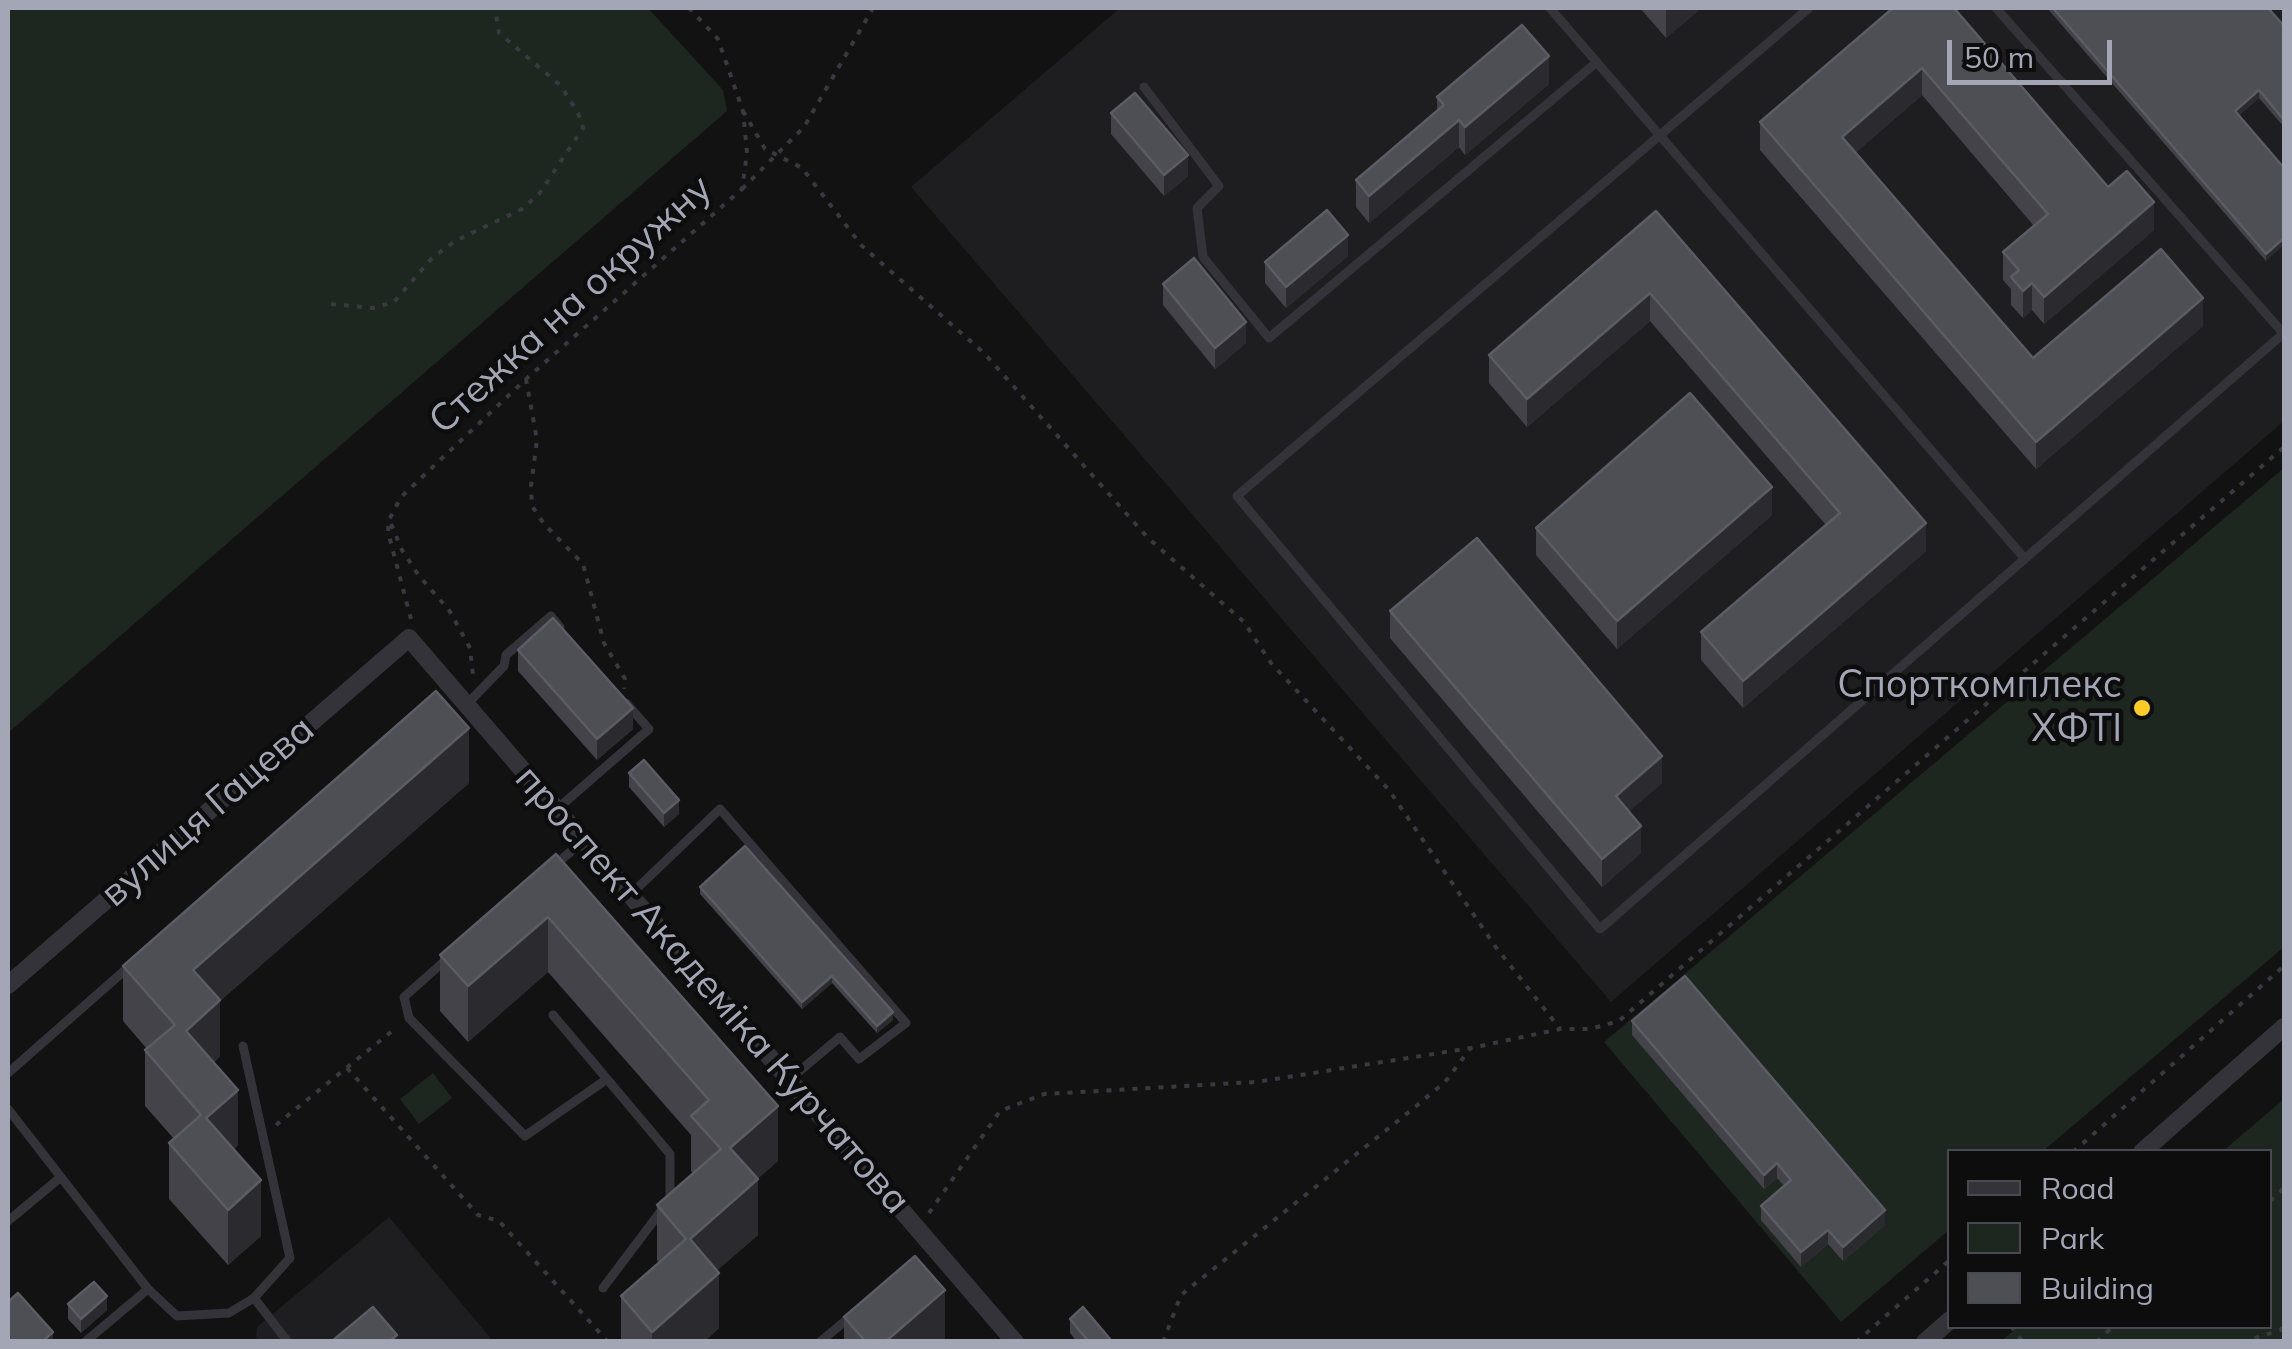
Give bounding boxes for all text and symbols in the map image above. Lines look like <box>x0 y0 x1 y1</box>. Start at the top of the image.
scale bar <box>1952 20 2117 82</box>
text: 50 m <box>1964 38 2034 76</box>
street label: Стежка на окружну <box>420 166 722 444</box>
place label: Спорткомплекс ХФТІ <box>1837 663 2122 752</box>
marker: Спорткомплекс ХФТІ <box>2131 697 2153 719</box>
street label: вулиця Гацева <box>92 707 324 917</box>
street label: проспект Академіка Курчатова <box>505 757 919 1223</box>
legend <box>1947 1149 2272 1329</box>
text: Road <box>2041 1169 2115 1207</box>
text: Park <box>2041 1219 2104 1257</box>
text: Building <box>2041 1269 2154 1307</box>

